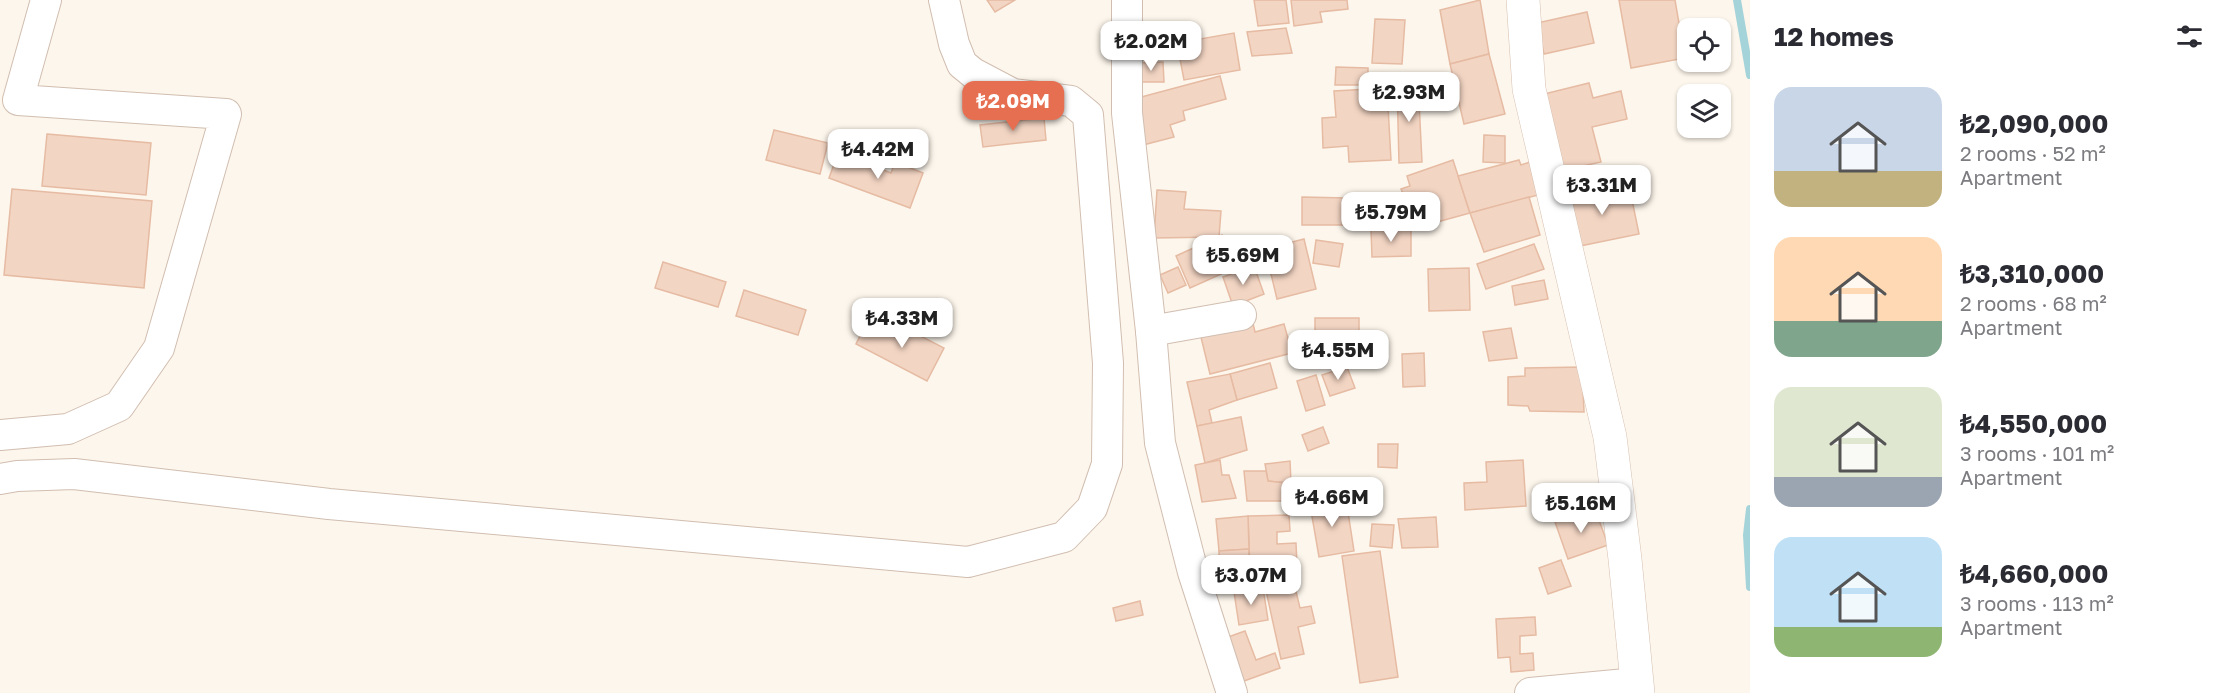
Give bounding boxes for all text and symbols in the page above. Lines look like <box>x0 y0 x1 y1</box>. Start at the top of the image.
map controls <box>1677 18 1731 138</box>
button: locate <box>1677 18 1731 72</box>
icon: filters <box>2173 20 2206 53</box>
pin: ₺2.02M <box>1102 21 1200 72</box>
text: 12 homes <box>1774 21 1894 52</box>
text: ₺2.02M <box>1114 28 1188 52</box>
pin: ₺2.93M <box>1360 72 1458 123</box>
text: ₺2.93M <box>1373 79 1445 103</box>
pin: ₺2.09M <box>964 81 1062 132</box>
button: layers <box>1677 84 1731 138</box>
text: ₺2.09M <box>976 88 1050 112</box>
text: ₺2,090,000 <box>1960 108 2108 139</box>
icon: home <box>1822 111 1894 183</box>
pin: ₺4.42M <box>829 129 927 180</box>
text: ₺4.42M <box>842 136 914 160</box>
text: 2 rooms · 52 m² <box>1960 141 2106 165</box>
pin: ₺3.31M <box>1553 165 1651 216</box>
text: Apartment <box>1960 165 2063 189</box>
text: ₺3.31M <box>1567 172 1637 196</box>
pin: ₺5.79M <box>1342 192 1440 243</box>
text: ₺5.79M <box>1355 199 1427 223</box>
pin: ₺5.69M <box>1194 235 1292 286</box>
text: ₺5.69M <box>1206 242 1280 266</box>
text: ₺3,310,000 <box>1960 258 2104 289</box>
icon: home <box>1822 261 1894 333</box>
text: 2 rooms · 68 m² <box>1960 291 2107 315</box>
pin: ₺4.33M <box>853 298 951 349</box>
text: ₺4.33M <box>866 305 938 329</box>
text: Apartment <box>1960 315 2063 339</box>
pin: ₺4.55M <box>1289 330 1387 381</box>
text: ₺4.55M <box>1302 337 1374 361</box>
text: ₺4,550,000 <box>1960 408 2107 439</box>
icon: home <box>1822 411 1894 483</box>
text: 3 rooms · 101 m² <box>1960 441 2114 465</box>
text: Apartment <box>1960 465 2063 489</box>
pin: ₺4.66M <box>1283 477 1381 528</box>
pin: ₺5.16M <box>1532 483 1630 534</box>
text: ₺4.66M <box>1295 484 1369 508</box>
text: ₺5.16M <box>1546 490 1616 514</box>
pin: ₺3.07M <box>1202 555 1300 606</box>
text: ₺4,660,000 <box>1960 558 2108 589</box>
icon: home <box>1822 561 1894 633</box>
text: ₺3.07M <box>1215 562 1287 586</box>
text: 3 rooms · 113 m² <box>1960 591 2114 615</box>
text: Apartment <box>1960 615 2063 639</box>

